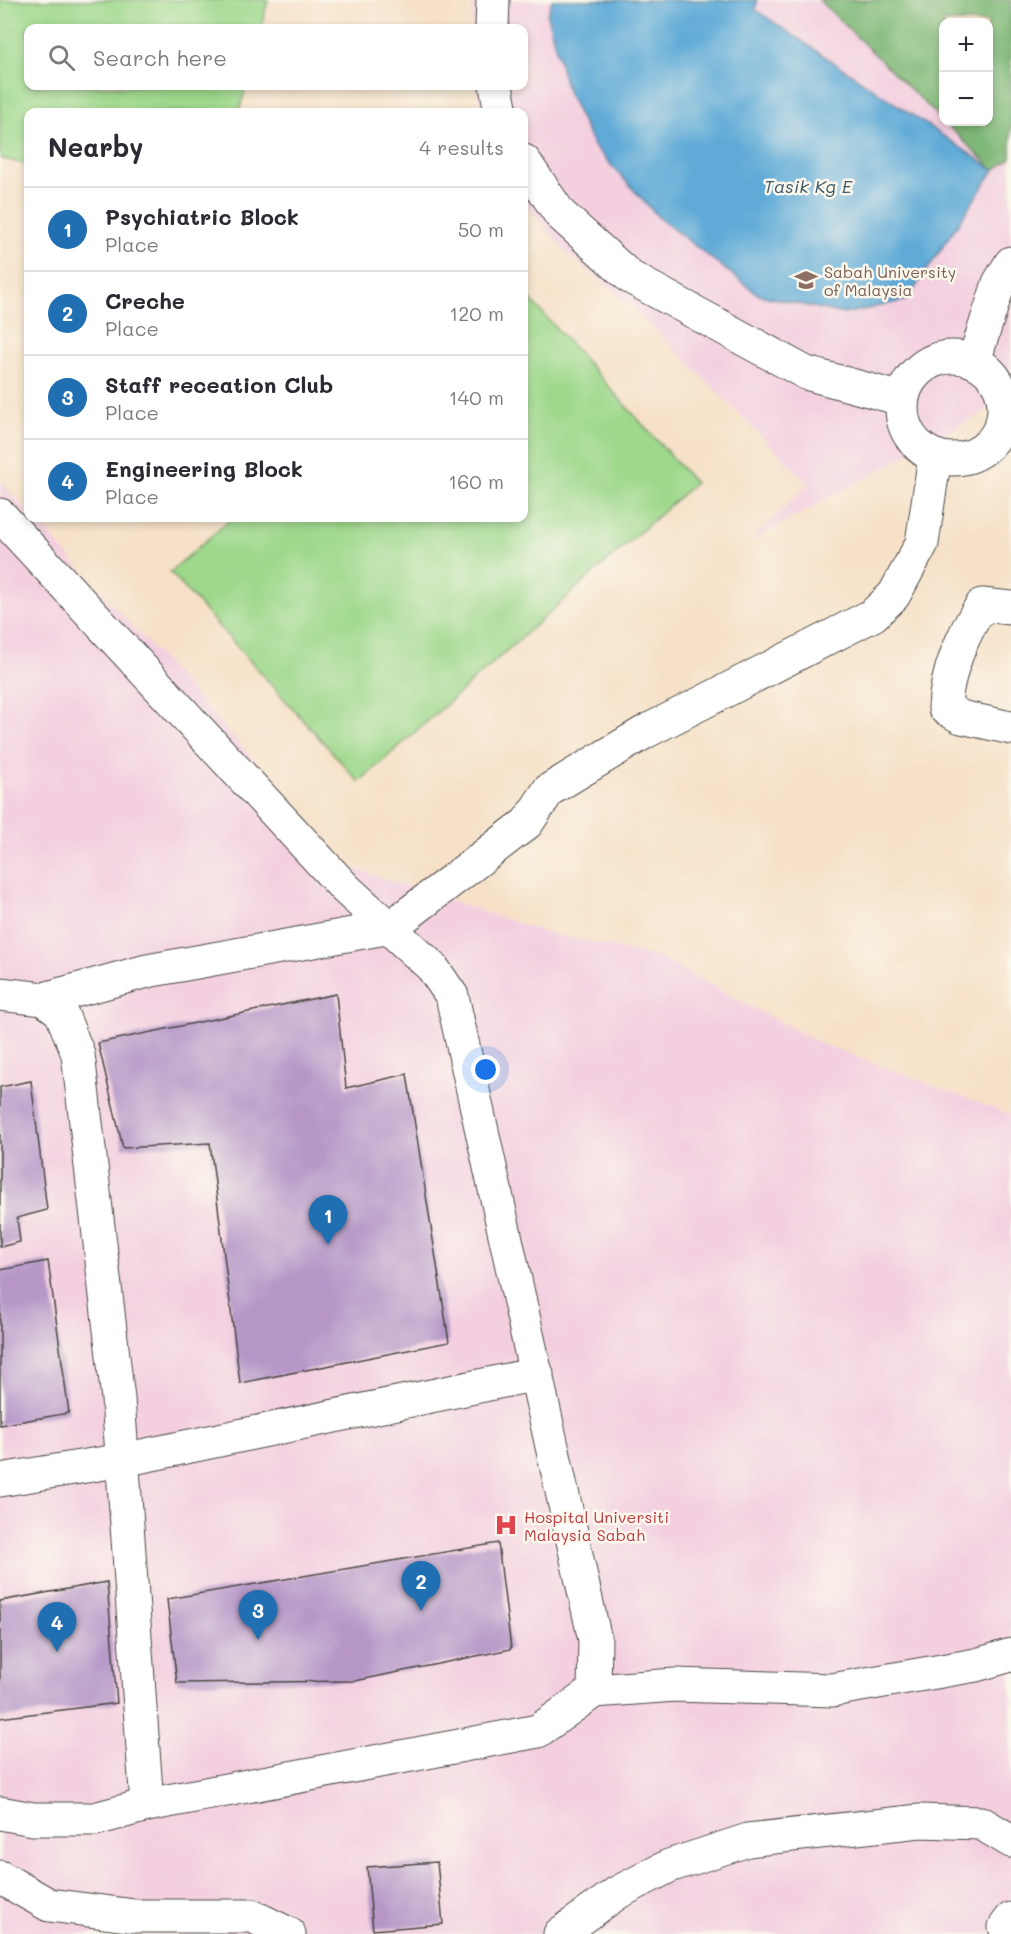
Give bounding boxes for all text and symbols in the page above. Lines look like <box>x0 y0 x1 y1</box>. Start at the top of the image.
map controls <box>939 18 993 126</box>
button: + <box>939 18 993 72</box>
search box <box>24 24 528 90</box>
icon: search <box>45 41 78 74</box>
text: Search here <box>93 43 227 72</box>
button: − <box>939 72 993 126</box>
text: Nearby <box>48 130 143 164</box>
text: 4 results <box>419 134 504 160</box>
water label: Tasik Kg E <box>764 174 853 198</box>
text: Psychiatric Block <box>105 202 299 231</box>
text: 1 <box>63 216 72 242</box>
text: 50 m <box>458 216 504 242</box>
text: Place <box>105 231 159 257</box>
place label: Sabah University of Malaysia <box>824 261 956 300</box>
school or university icon: Sabah University of Malaysia <box>793 267 819 293</box>
text: Creche <box>105 286 185 315</box>
text: 2 <box>62 300 73 326</box>
text: 120 m <box>449 300 504 326</box>
text: Place <box>105 315 159 341</box>
text: Staff receation Club <box>105 370 333 399</box>
text: 3 <box>62 384 74 410</box>
text: 140 m <box>449 384 504 410</box>
text: Place <box>105 399 159 425</box>
text: Engineering Block <box>105 454 303 483</box>
text: 4 <box>61 468 74 494</box>
text: 160 m <box>448 468 504 494</box>
text: Place <box>105 483 159 509</box>
your location <box>471 1055 500 1084</box>
pin: 1 <box>308 1196 348 1245</box>
place label: Hospital Universiti Malaysia Sabah <box>524 1506 669 1545</box>
hospital icon: Hospital Universiti Malaysia Sabah <box>493 1512 519 1538</box>
pin: 2 <box>402 1562 440 1611</box>
pin: 3 <box>238 1590 278 1640</box>
pin: 4 <box>38 1602 76 1652</box>

